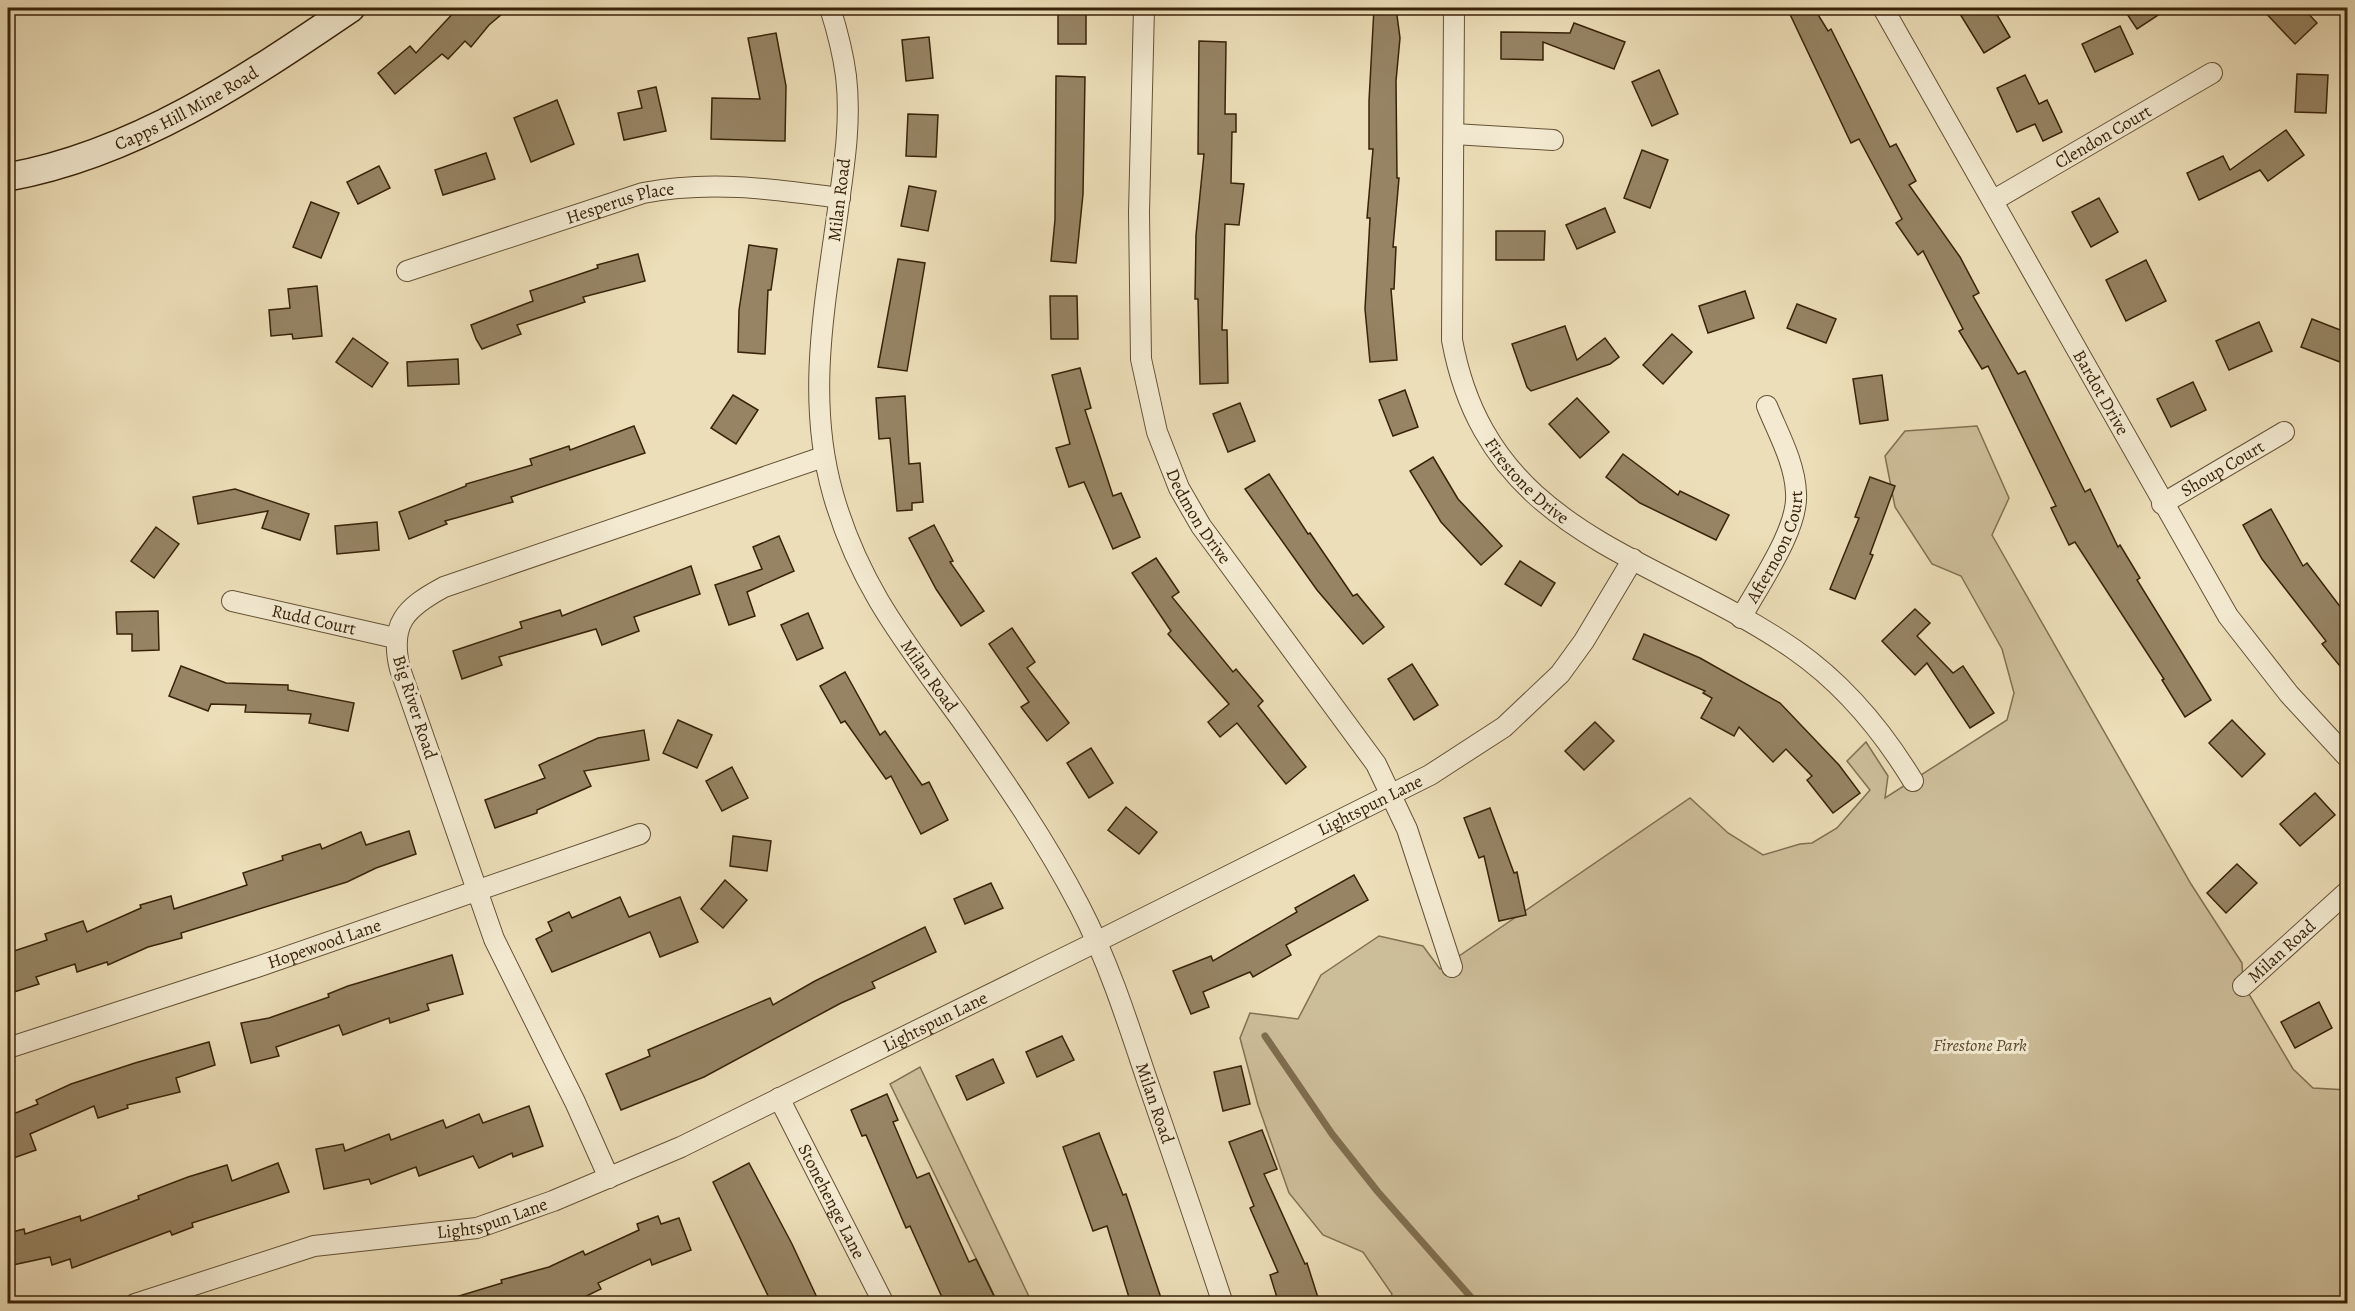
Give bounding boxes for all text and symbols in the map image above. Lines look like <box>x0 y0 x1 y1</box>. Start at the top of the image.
street label: Capps Hill Mine Road <box>111 60 263 156</box>
street label: Clendon Court <box>2050 99 2156 174</box>
street label: Milan Road <box>822 157 856 243</box>
street label: Hesperus Place <box>563 176 675 230</box>
street label: Bardot Drive <box>2067 345 2135 439</box>
street label: Firestone Drive <box>1479 433 1574 530</box>
street label: Shoup Court <box>2176 434 2269 502</box>
street label: Dedmon Drive <box>1160 465 1237 569</box>
street label: Afternoon Court <box>1740 490 1808 608</box>
street label: Rudd Court <box>270 598 358 641</box>
street label: Milan Road <box>895 635 964 717</box>
street label: Big River Road <box>387 652 443 762</box>
street label: Lightspun Lane <box>1314 769 1427 841</box>
street label: Hopewood Lane <box>264 913 384 974</box>
street label: Milan Road <box>2242 914 2321 988</box>
street label: Lightspun Lane <box>878 985 992 1058</box>
park label: Firestone Park <box>1933 1033 2027 1057</box>
street label: Milan Road <box>1130 1059 1180 1147</box>
street label: Stonehenge Lane <box>792 1140 871 1263</box>
street label: Lightspun Lane <box>436 1192 551 1244</box>

